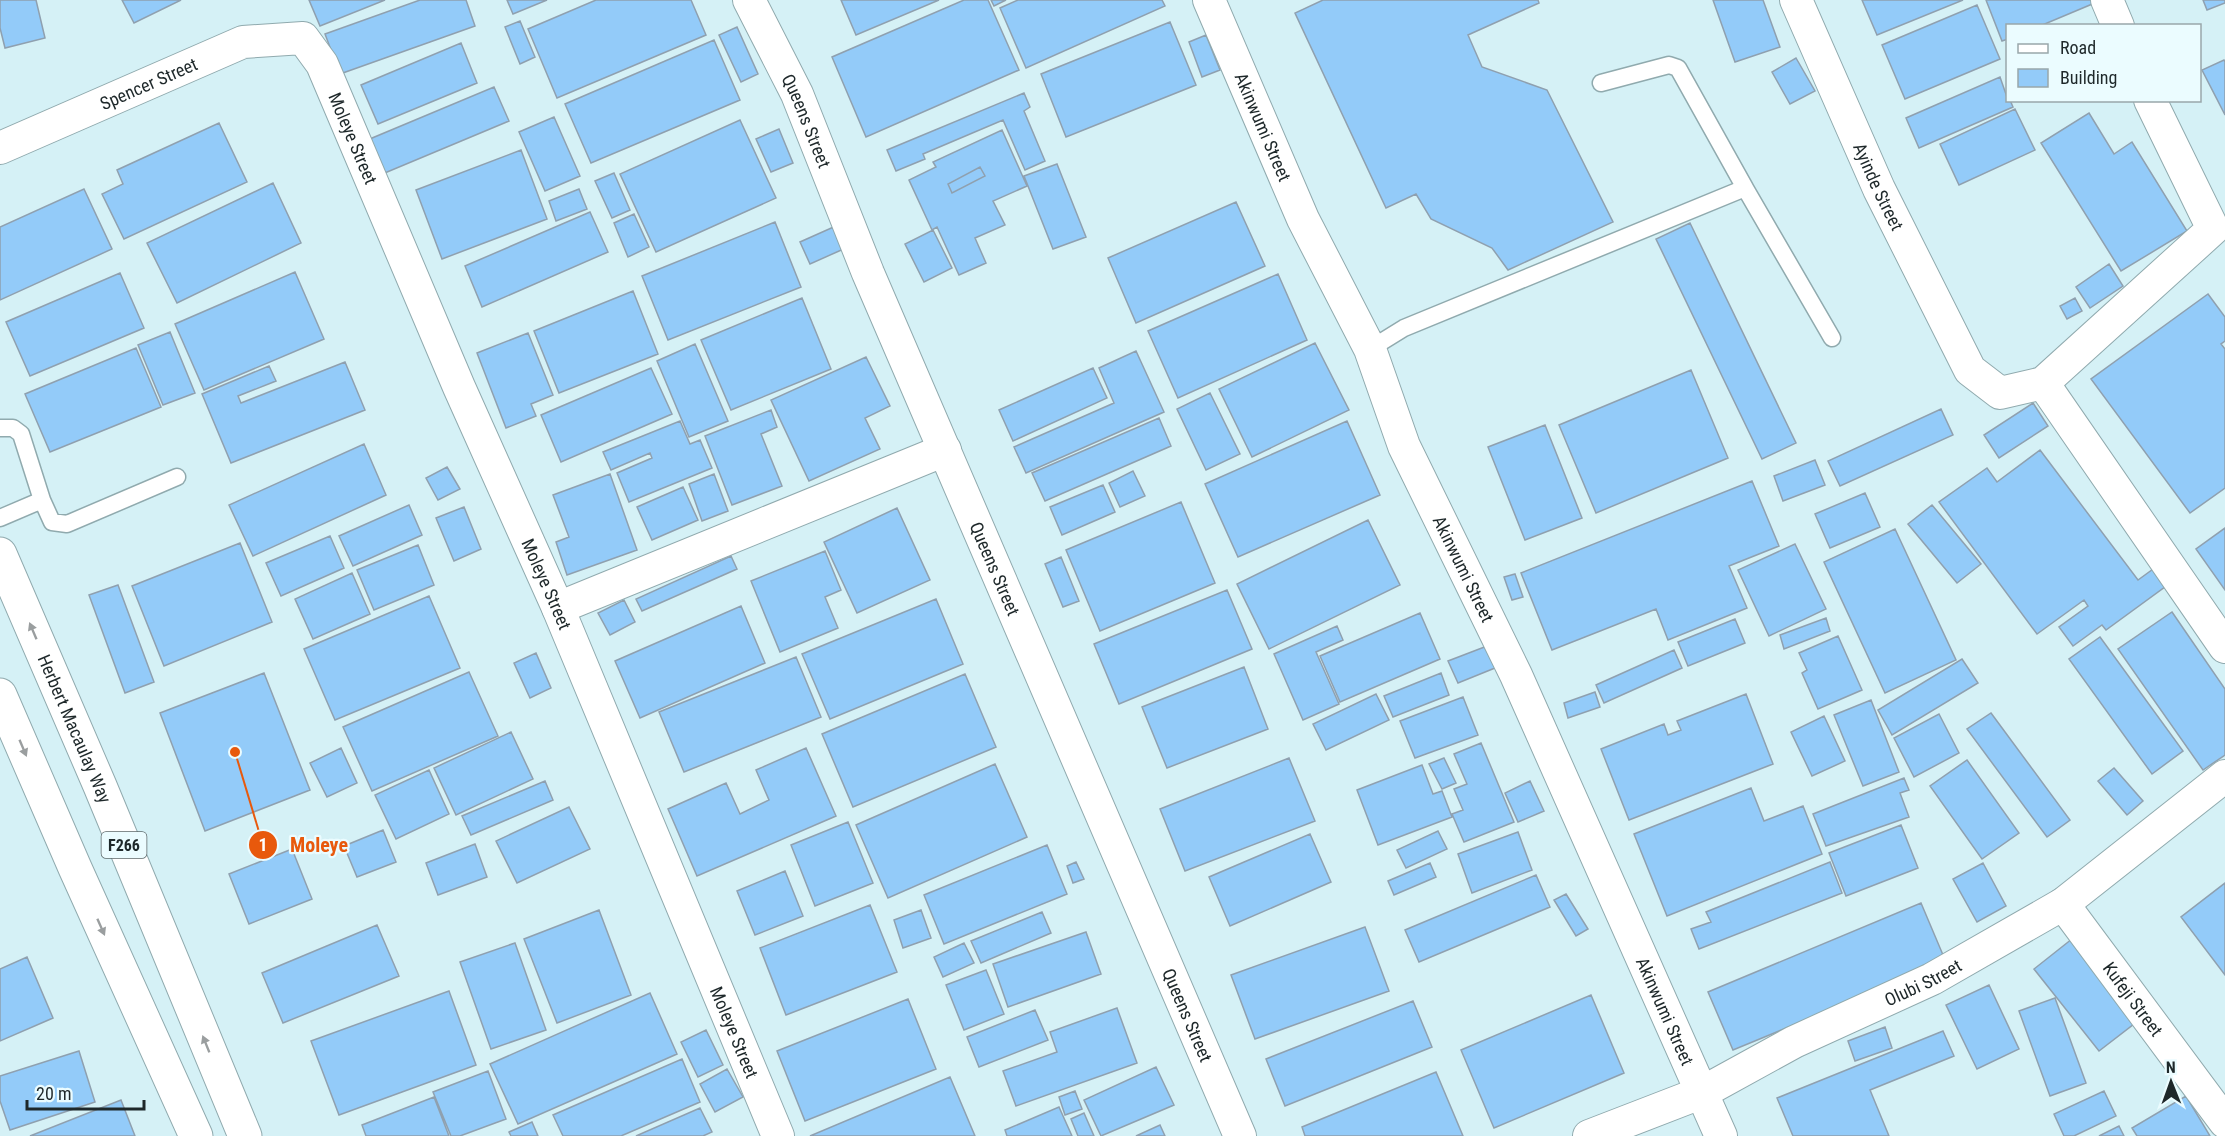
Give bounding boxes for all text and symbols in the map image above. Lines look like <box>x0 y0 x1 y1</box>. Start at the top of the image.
legend <box>2006 24 2201 102</box>
text: Road <box>2060 37 2096 58</box>
street label: Spencer Street <box>97 53 200 114</box>
text: Building <box>2060 67 2117 88</box>
street label: Akinwumi Street <box>1231 69 1296 184</box>
street label: Queens Street <box>778 70 836 171</box>
street label: Moleye Street <box>325 89 382 187</box>
street label: Ayinde Street <box>1850 140 1908 234</box>
street label: Akinwumi Street <box>1429 512 1499 625</box>
street label: Queens Street <box>966 519 1025 619</box>
street label: Moleye Street <box>518 535 576 633</box>
one-way arrow <box>28 622 38 640</box>
street label: Herbert Macaulay Way <box>34 651 116 806</box>
one-way arrow <box>18 740 28 758</box>
callout: Moleye <box>248 826 359 864</box>
road number: F266 <box>102 832 146 858</box>
text: Moleye <box>290 833 348 857</box>
text: 1 <box>258 834 268 855</box>
one-way arrow <box>97 919 106 936</box>
street label: Akinwumi Street <box>1632 954 1699 1068</box>
street label: Olubi Street <box>1881 954 1965 1010</box>
street label: Kufeji Street <box>2099 958 2168 1040</box>
street label: Queens Street <box>1158 965 1217 1065</box>
street label: Moleye Street <box>706 983 763 1081</box>
one-way arrow <box>201 1034 211 1052</box>
north arrow <box>2141 1052 2201 1112</box>
text: N <box>2166 1058 2176 1077</box>
scale bar <box>27 1073 144 1111</box>
text: 20 m <box>36 1083 71 1104</box>

